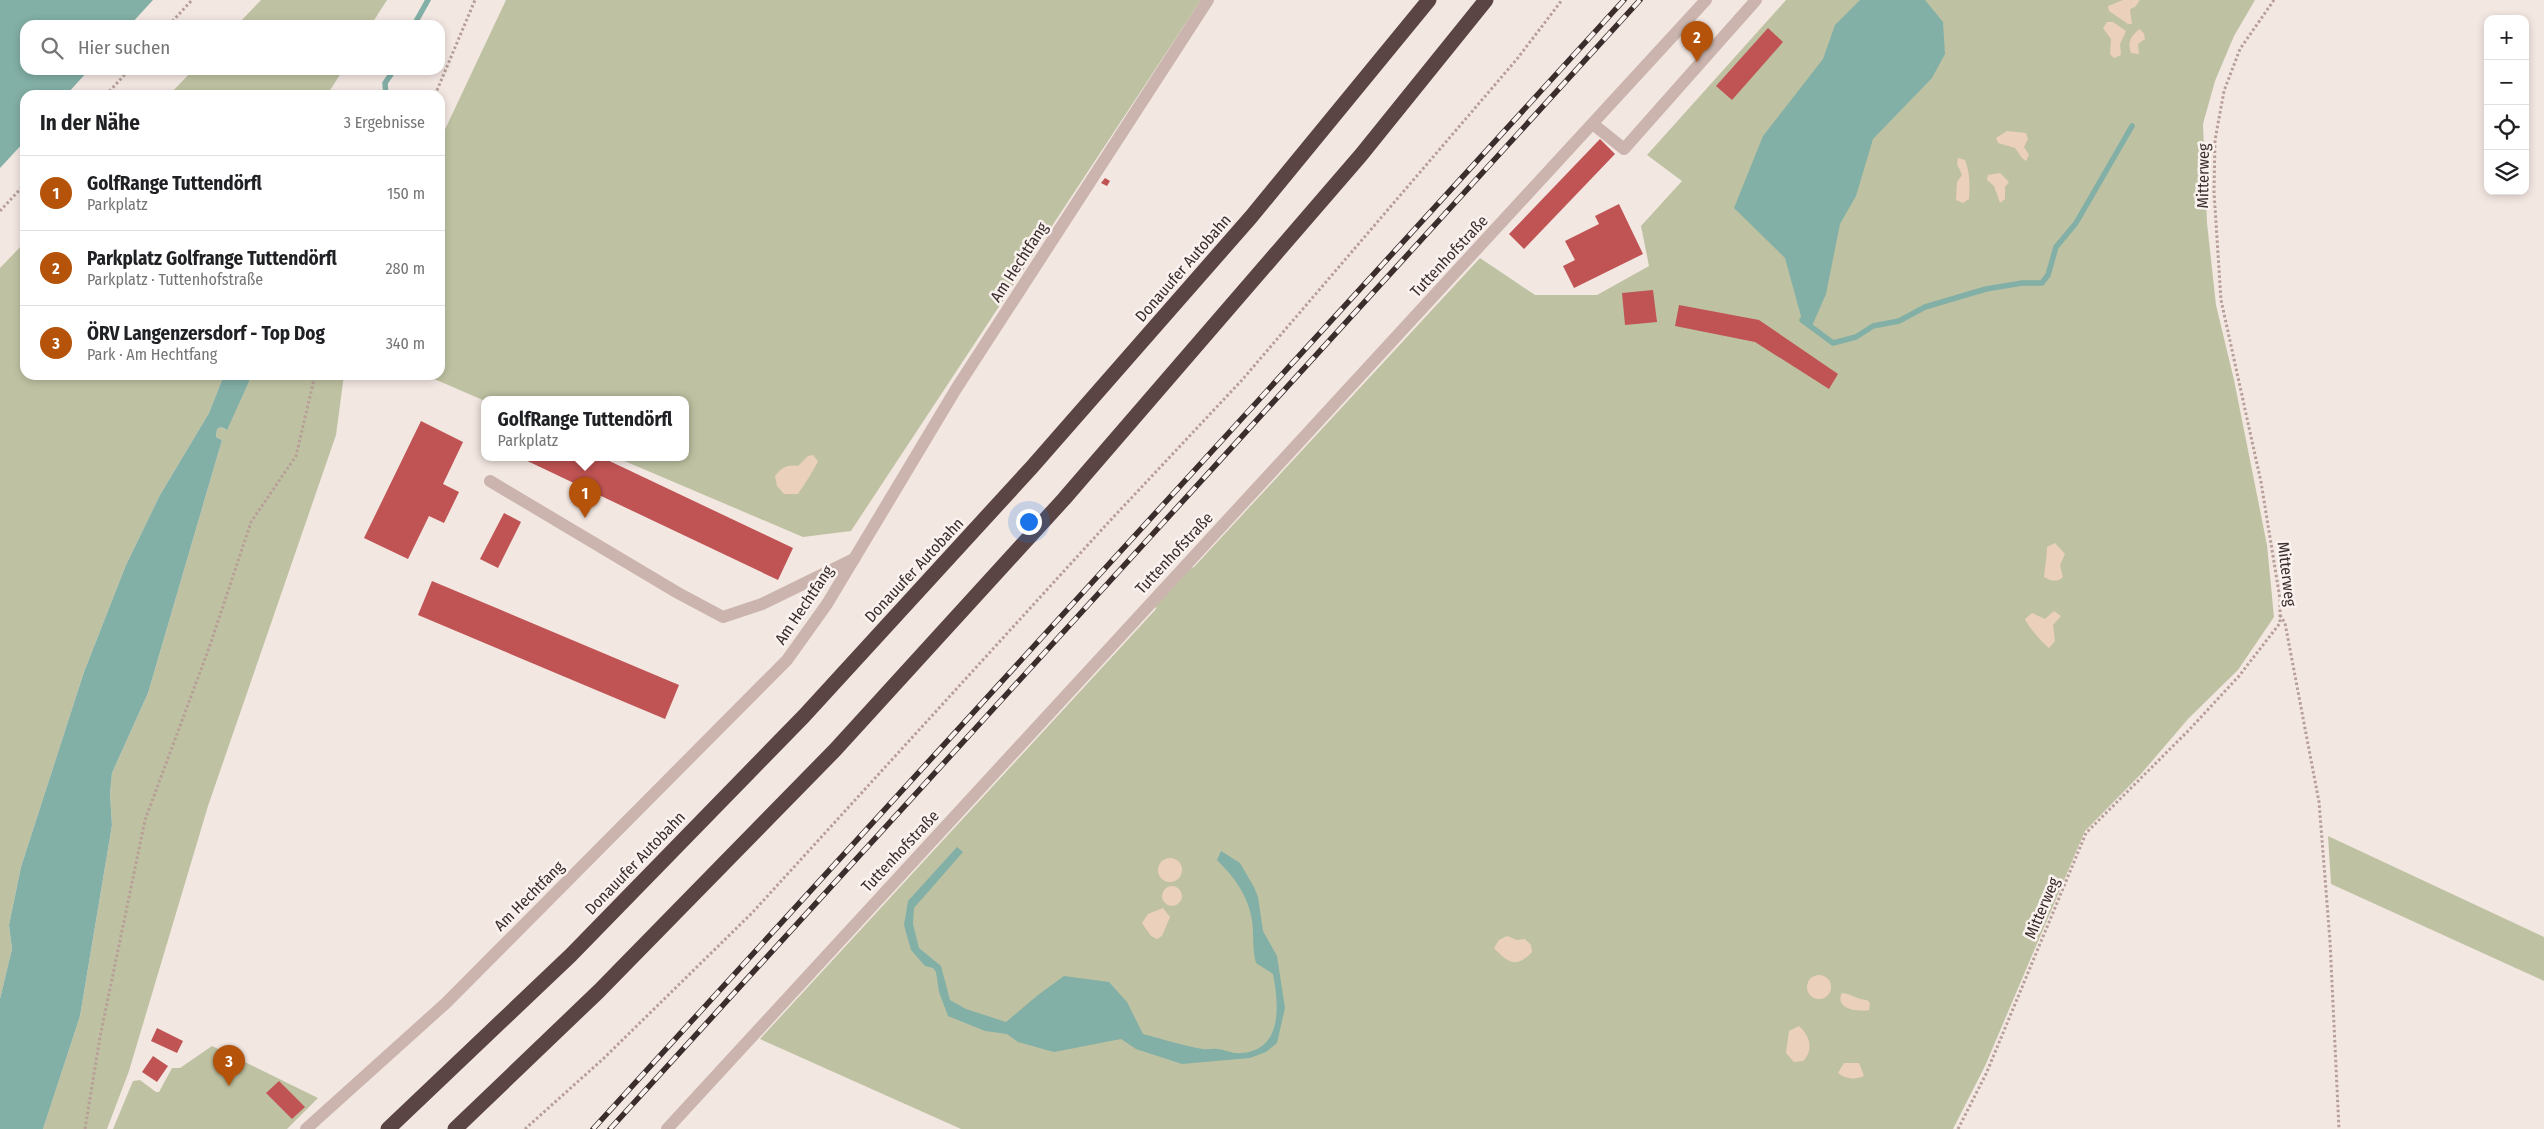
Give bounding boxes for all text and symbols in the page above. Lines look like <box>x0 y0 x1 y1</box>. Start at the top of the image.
map controls <box>2484 15 2529 195</box>
button: + <box>2484 15 2529 60</box>
search box <box>20 20 445 75</box>
pin: 2 <box>1681 21 1713 62</box>
icon: search <box>38 34 66 62</box>
text: Hier suchen <box>78 36 170 59</box>
button: − <box>2484 60 2529 105</box>
button: locate <box>2484 105 2529 150</box>
text: In der Nähe <box>40 110 140 136</box>
text: 3 Ergebnisse <box>344 113 425 132</box>
street label: Mitterweg <box>2193 143 2213 209</box>
button: layers <box>2484 150 2529 195</box>
text: GolfRange Tuttendörfl <box>87 172 262 195</box>
text: 1 <box>53 184 59 203</box>
text: 150 m <box>387 184 425 203</box>
text: Parkplatz <box>87 195 147 214</box>
street label: Donauufer Autobahn <box>1131 210 1235 326</box>
street label: Tuttenhofstraße <box>1406 211 1492 301</box>
street label: Am Hechtfang <box>986 218 1052 305</box>
text: Parkplatz Golfrange Tuttendörfl <box>87 247 337 270</box>
text: 2 <box>52 259 60 278</box>
text: 280 m <box>386 259 425 278</box>
text: Parkplatz · Tuttenhofstraße <box>87 270 263 289</box>
text: ÖRV Langenzersdorf - Top Dog <box>87 322 325 345</box>
text: 3 <box>52 334 60 353</box>
text: 340 m <box>386 334 425 353</box>
text: Park · Am Hechtfang <box>87 345 217 364</box>
popup <box>481 396 689 461</box>
text: GolfRange Tuttendörfl <box>498 408 672 431</box>
text: Parkplatz <box>498 431 558 450</box>
pin: 1 <box>569 477 601 518</box>
street label: Tuttenhofstraße <box>1131 508 1217 598</box>
your location <box>1016 509 1042 535</box>
street label: Donauufer Autobahn <box>861 514 967 626</box>
street label: Mitterweg <box>2274 541 2300 608</box>
street label: Am Hechtfang <box>771 562 838 648</box>
street label: Tuttenhofstraße <box>857 806 943 896</box>
street label: Donauufer Autobahn <box>581 807 689 919</box>
street label: Am Hechtfang <box>490 857 568 935</box>
street label: Mitterweg <box>2021 874 2064 942</box>
pin: 3 <box>213 1045 245 1086</box>

